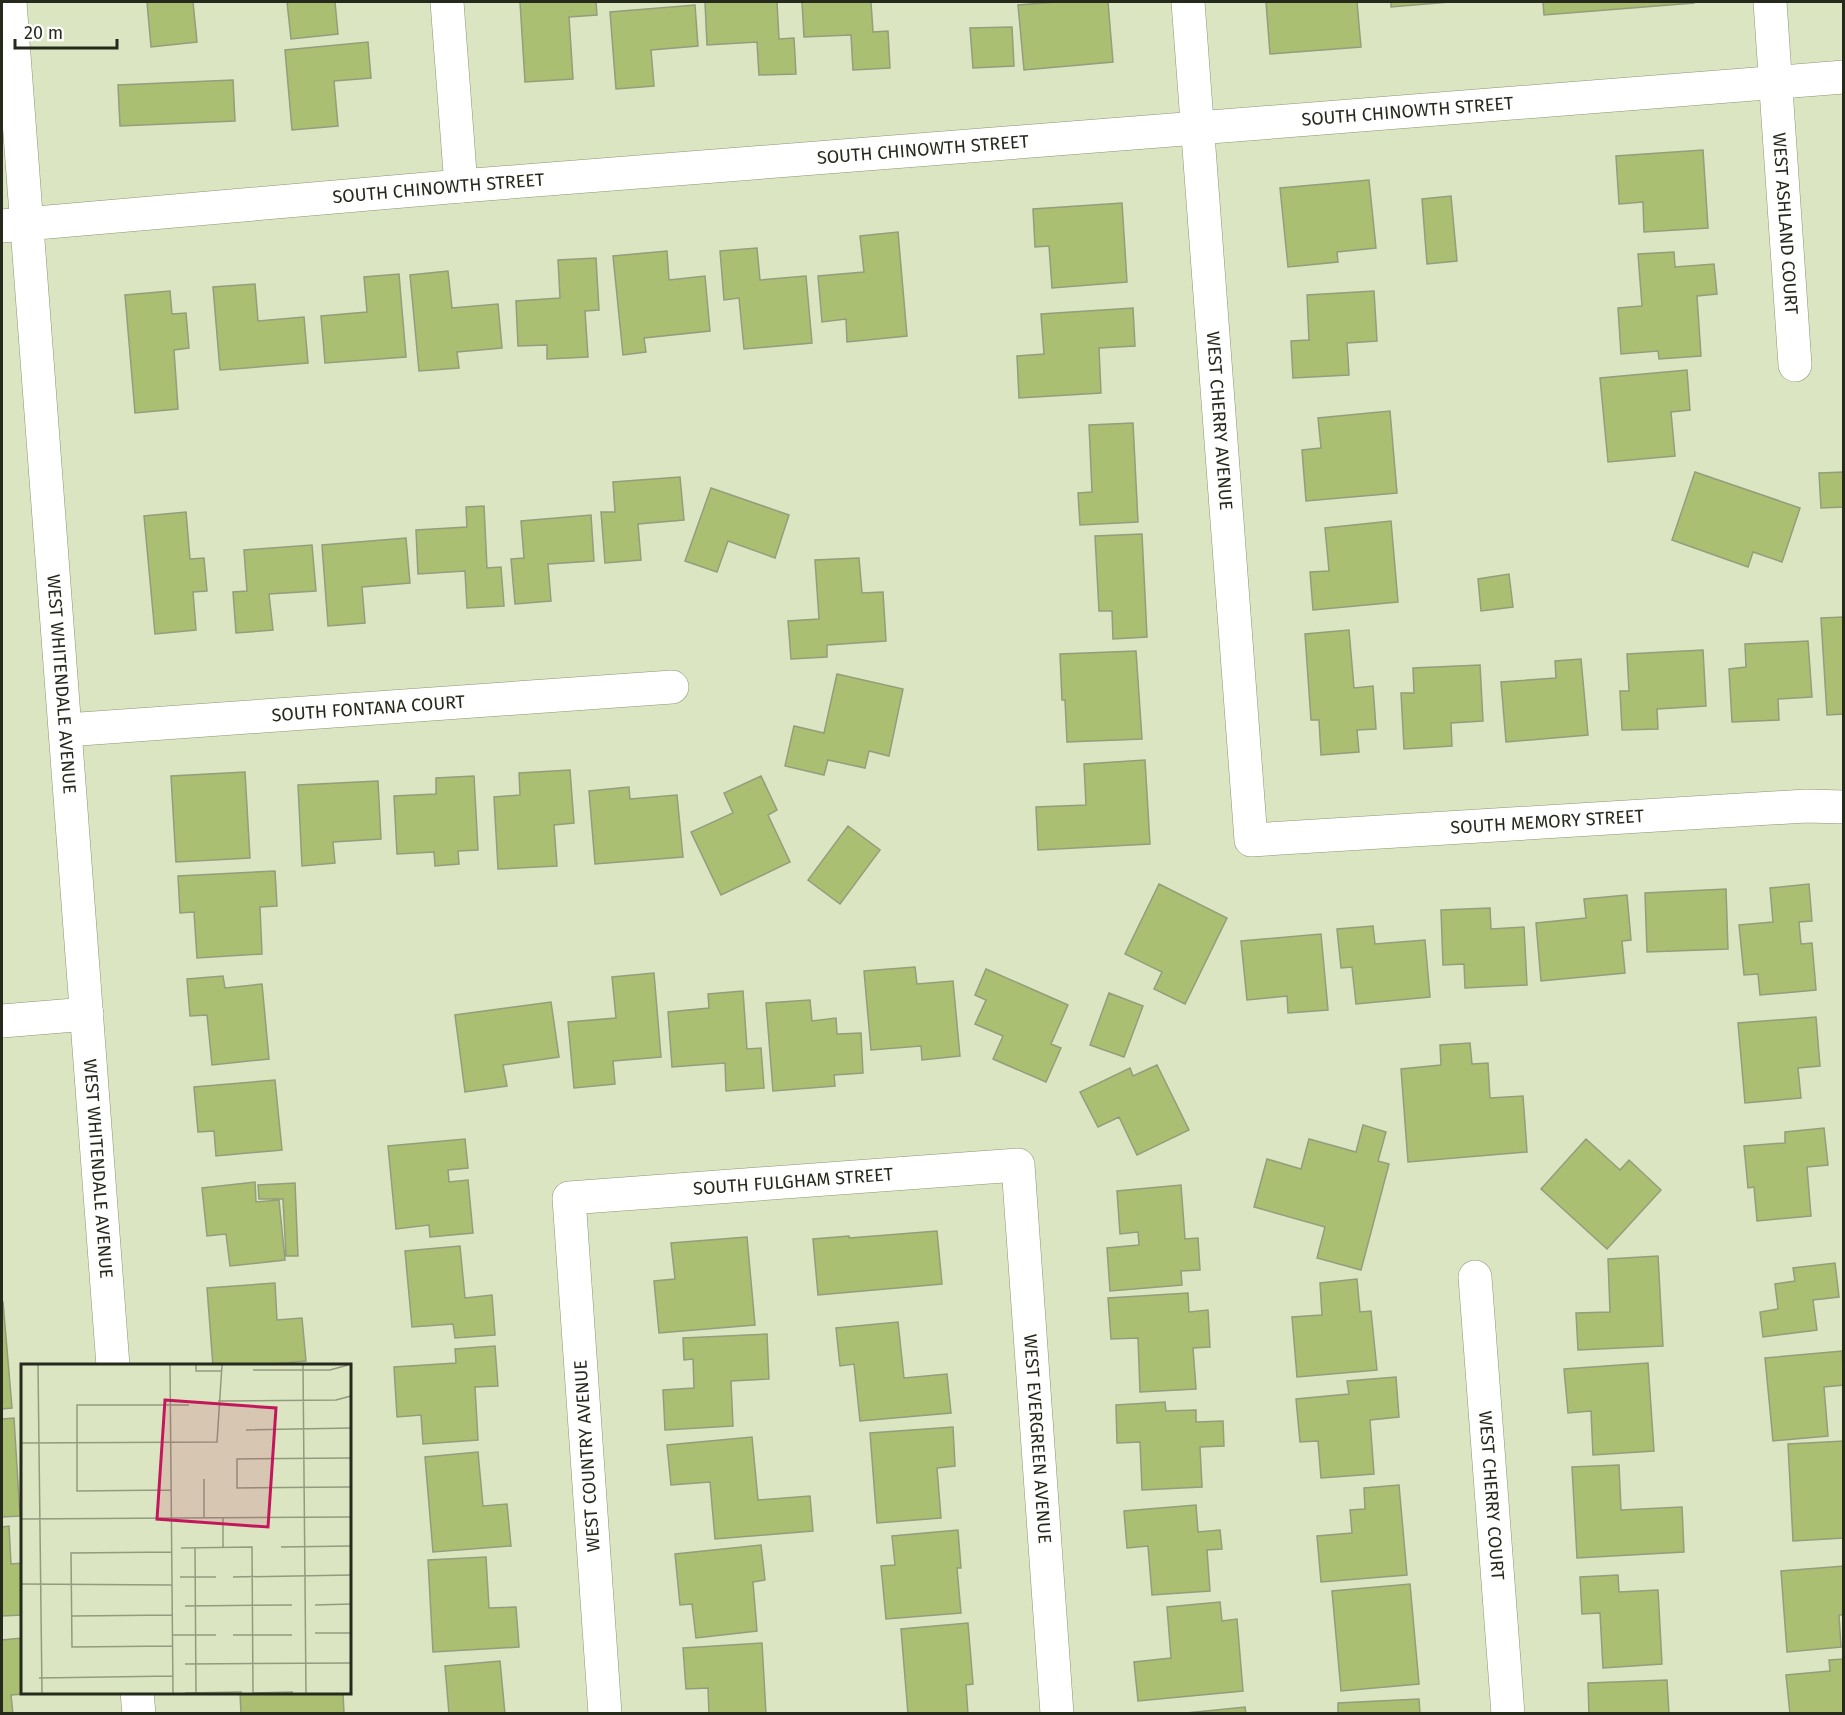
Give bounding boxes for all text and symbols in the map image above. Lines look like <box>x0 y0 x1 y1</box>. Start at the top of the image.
scale bar <box>15 12 117 50</box>
text: 20 m <box>24 22 63 44</box>
street label: SOUTH CHINOWTH STREET <box>1301 92 1515 131</box>
street label: SOUTH CHINOWTH STREET <box>816 130 1030 169</box>
street label: WEST ASHLAND COURT <box>1768 132 1803 316</box>
street label: SOUTH CHINOWTH STREET <box>332 168 546 208</box>
street label: WEST CHERRY AVENUE <box>1202 331 1237 511</box>
street label: WEST WHITENDALE AVENUE <box>42 573 81 795</box>
street label: SOUTH FONTANA COURT <box>271 691 466 726</box>
street label: SOUTH MEMORY STREET <box>1450 805 1645 839</box>
street label: WEST WHITENDALE AVENUE <box>79 1058 117 1279</box>
street label: SOUTH FULGHAM STREET <box>692 1163 895 1200</box>
street label: WEST EVERGREEN AVENUE <box>1019 1333 1056 1544</box>
street label: WEST COUNTRY AVENUE <box>569 1359 605 1553</box>
inset map <box>21 1364 351 1694</box>
street label: WEST CHERRY COURT <box>1474 1410 1509 1582</box>

